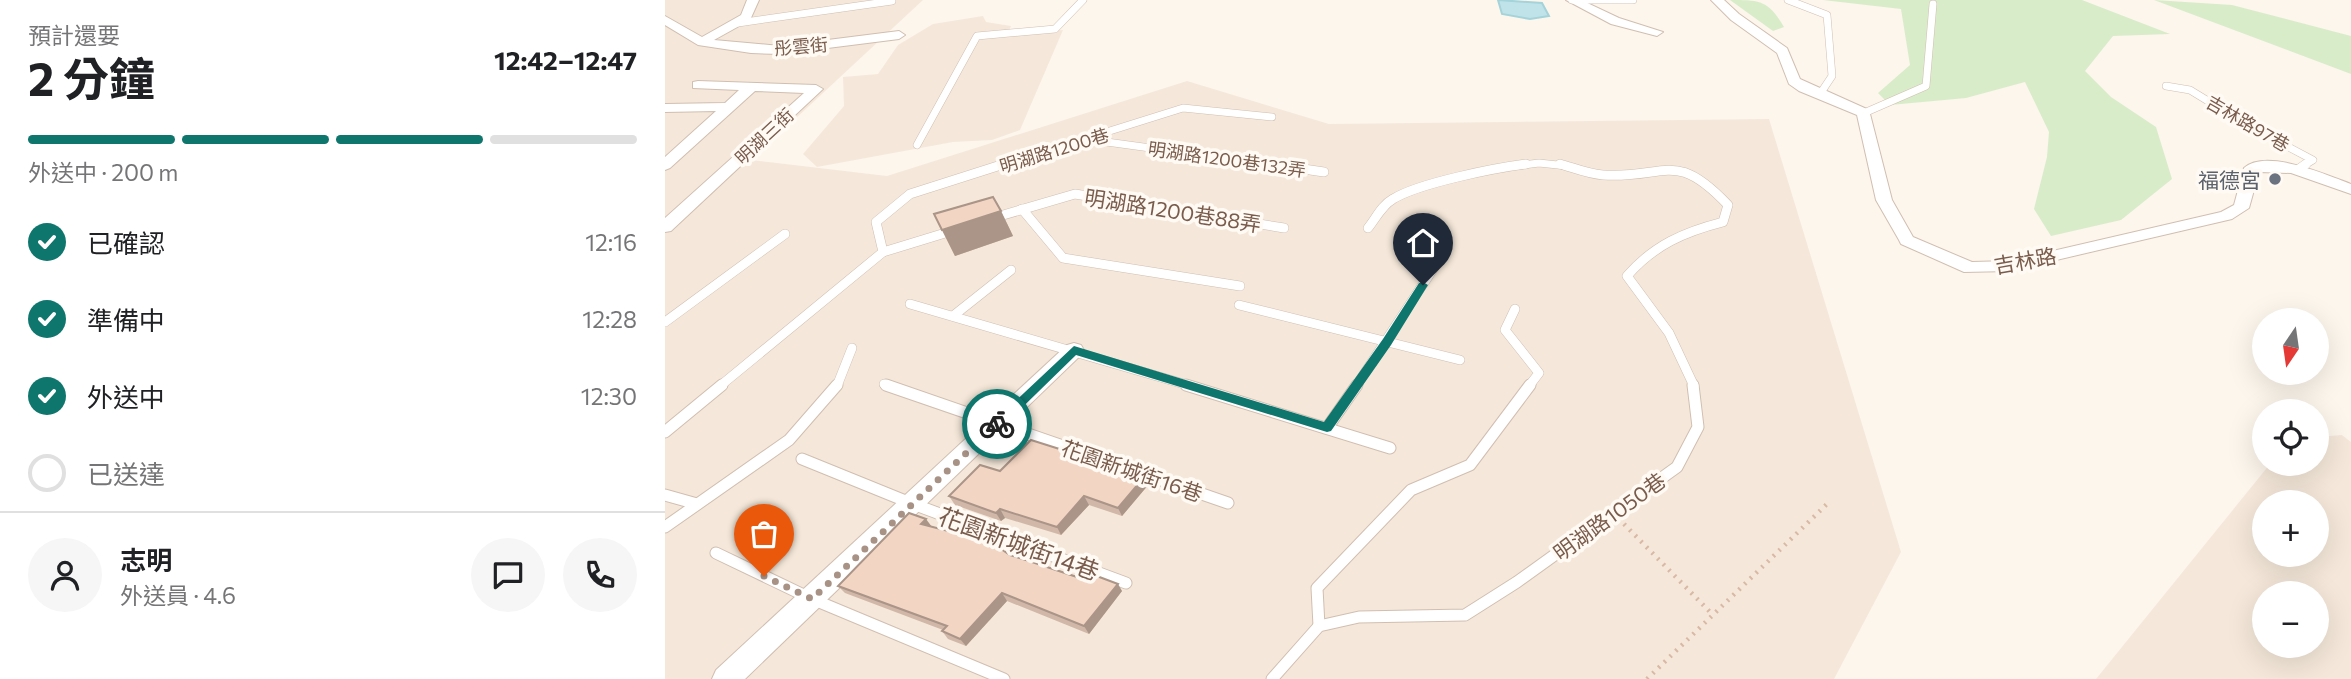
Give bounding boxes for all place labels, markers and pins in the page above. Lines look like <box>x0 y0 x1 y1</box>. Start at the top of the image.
place label: 福德宮 <box>2198 167 2261 192</box>
marker: 福德宮 <box>2267 171 2283 187</box>
pin <box>1393 213 1453 285</box>
pin <box>734 504 794 576</box>

